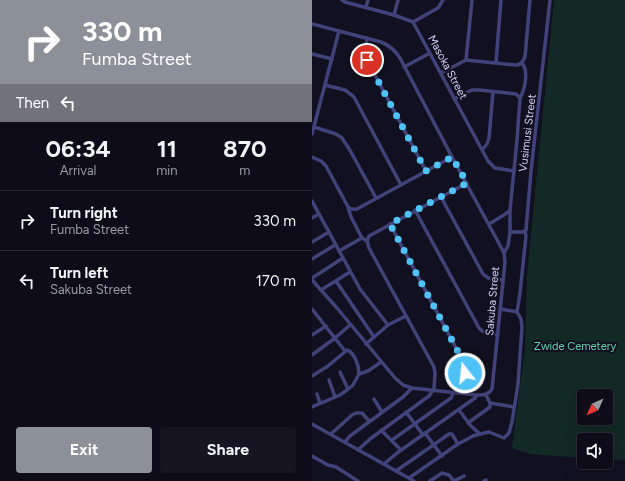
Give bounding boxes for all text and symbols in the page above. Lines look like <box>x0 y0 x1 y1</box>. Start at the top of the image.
text: 330 m <box>82 14 162 48</box>
icon: right <box>16 16 68 68</box>
street label: Masoka Street <box>425 33 470 102</box>
pin <box>350 43 384 77</box>
text: Fumba Street <box>82 48 192 70</box>
icon: arrive <box>356 49 378 71</box>
icon: left <box>57 92 79 114</box>
text: Then <box>16 94 49 112</box>
street label: Vusimusi Street <box>516 94 539 173</box>
text: 06:34 <box>45 134 111 163</box>
text: 11 <box>157 134 177 163</box>
text: 870 <box>223 134 267 163</box>
text: Arrival <box>60 163 96 178</box>
text: min <box>156 163 177 178</box>
text: m <box>239 163 250 178</box>
text: Turn right <box>50 204 118 222</box>
icon: right <box>16 210 38 232</box>
text: 330 m <box>254 212 296 230</box>
text: Fumba Street <box>50 222 129 237</box>
text: Turn left <box>50 264 108 282</box>
street label: Sakuba Street <box>483 266 502 336</box>
icon: left <box>16 270 38 292</box>
text: 170 m <box>256 272 296 290</box>
text: Sakuba Street <box>50 282 132 297</box>
park label: Zwide Cemetery <box>534 340 616 353</box>
position arrow <box>444 352 486 394</box>
north arrow <box>577 389 613 425</box>
map controls <box>577 389 613 469</box>
button: Exit <box>16 427 152 473</box>
button: Share <box>160 427 296 473</box>
button: sound <box>577 433 613 469</box>

